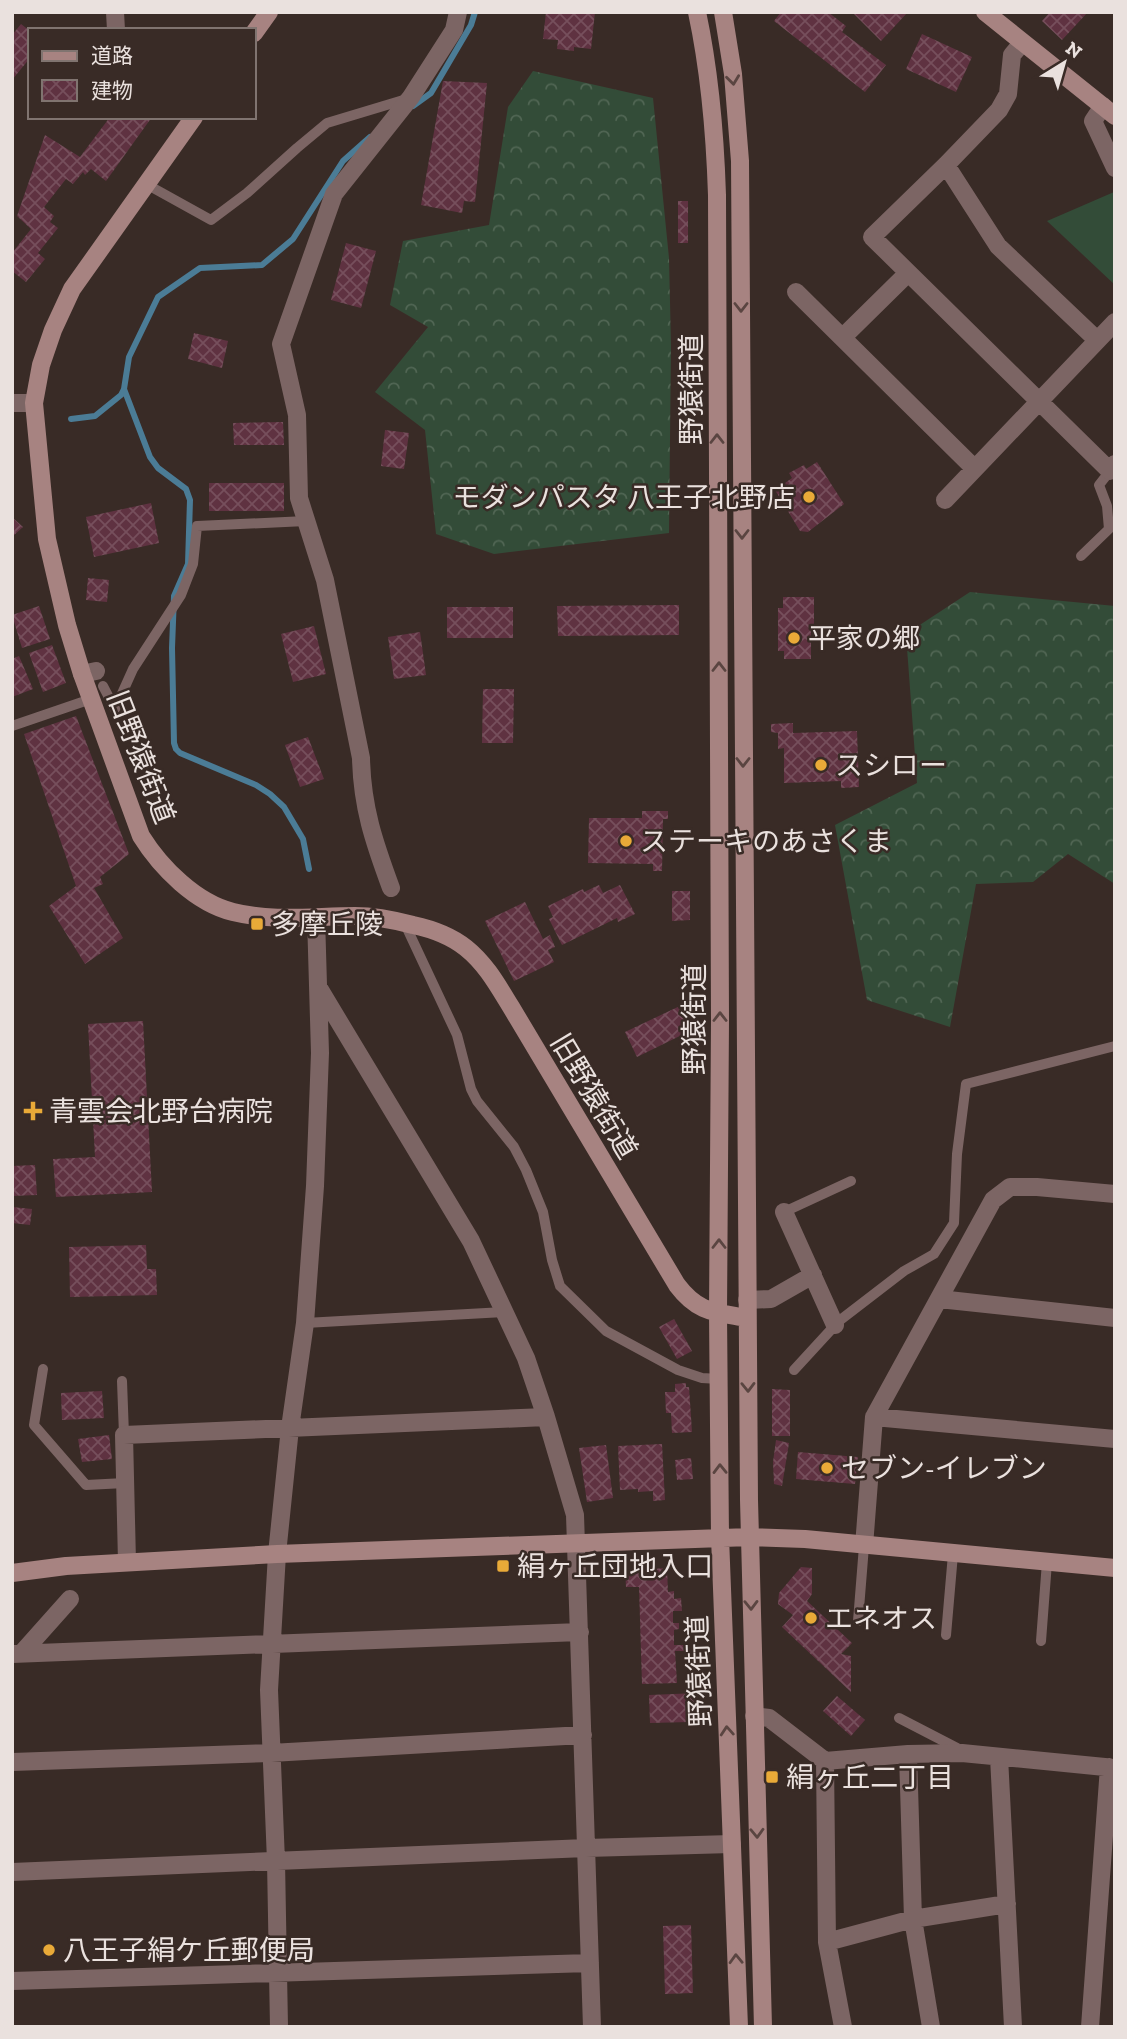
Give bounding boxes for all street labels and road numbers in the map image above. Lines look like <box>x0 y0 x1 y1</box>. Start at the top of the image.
street label: 野猿街道 <box>675 333 708 445</box>
street label: 旧野猿街道 <box>101 686 181 828</box>
street label: 野猿街道 <box>678 963 711 1075</box>
street label: 旧野猿街道 <box>544 1027 644 1165</box>
street label: 野猿街道 <box>681 1614 717 1728</box>

